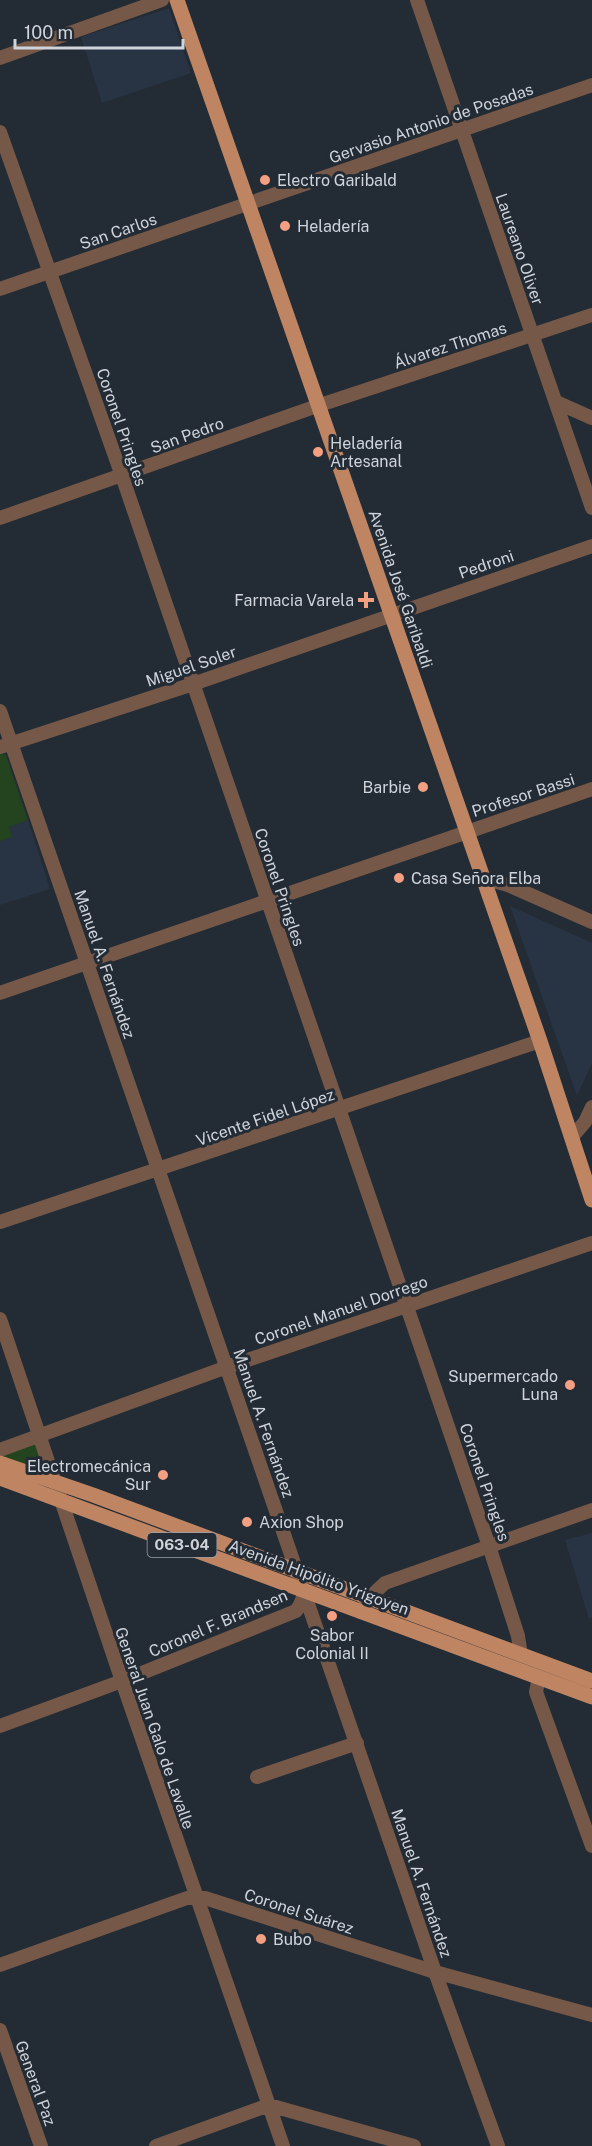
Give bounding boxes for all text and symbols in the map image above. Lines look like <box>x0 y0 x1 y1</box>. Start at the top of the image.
scale bar <box>15 12 183 50</box>
text: 100 m <box>24 22 73 43</box>
street label: Gervasio Antonio de Posadas <box>327 80 536 167</box>
place label: Electro Garibald <box>277 171 397 190</box>
marker: Electro Garibald <box>258 173 272 187</box>
street label: Laureano Oliver <box>492 191 548 307</box>
street label: San Carlos <box>77 209 159 254</box>
place label: Heladería <box>297 217 369 236</box>
marker: Heladería <box>278 219 292 233</box>
street label: Álvarez Thomas <box>391 317 509 373</box>
street label: Coronel Pringles <box>92 366 151 489</box>
street label: San Pedro <box>148 413 226 457</box>
place label: Heladería Artesanal <box>330 434 402 471</box>
marker: Heladería Artesanal <box>311 445 325 459</box>
street label: Avenida José Garibaldi <box>364 507 437 671</box>
street label: Pedroni <box>456 546 516 583</box>
place label: Farmacia Varela <box>234 591 354 610</box>
marker: Farmacia Varela <box>359 593 373 607</box>
street label: Miguel Soler <box>143 642 239 691</box>
street label: Profesor Bassi <box>469 770 577 821</box>
place label: Barbie <box>363 778 411 797</box>
marker: Barbie <box>416 780 430 794</box>
street label: Coronel Pringles <box>250 826 309 949</box>
place label: Casa Señora Elba <box>411 869 541 888</box>
marker: Casa Señora Elba <box>392 871 406 885</box>
street label: Manuel A. Fernández <box>70 887 139 1041</box>
street label: Vicente Fidel López <box>193 1085 337 1150</box>
street label: Coronel Manuel Dorrego <box>252 1272 430 1349</box>
street label: Manuel A. Fernández <box>229 1346 298 1500</box>
place label: Supermercado Luna <box>448 1367 558 1404</box>
marker: Supermercado Luna <box>563 1378 577 1392</box>
street label: Coronel Pringles <box>455 1421 514 1544</box>
place label: Electromecánica Sur <box>27 1457 151 1494</box>
marker: Electromecánica Sur <box>156 1468 170 1482</box>
place label: Axion Shop <box>259 1513 344 1532</box>
marker: Axion Shop <box>240 1515 254 1529</box>
road number: 063-04 <box>148 1533 216 1557</box>
street label: Avenida Hipólito Yrigoyen <box>226 1536 411 1619</box>
street label: Coronel F. Brandsen <box>146 1586 290 1661</box>
marker: Sabor Colonial II <box>325 1609 339 1623</box>
street label: General Juan Galo de Lavalle <box>111 1625 198 1832</box>
place label: Sabor Colonial II <box>295 1626 369 1663</box>
street label: Manuel A. Fernández <box>387 1806 456 1960</box>
street label: Coronel Suárez <box>242 1885 356 1938</box>
place label: Bubo <box>273 1930 312 1949</box>
marker: Bubo <box>254 1932 268 1946</box>
street label: General Paz <box>11 2038 60 2129</box>

